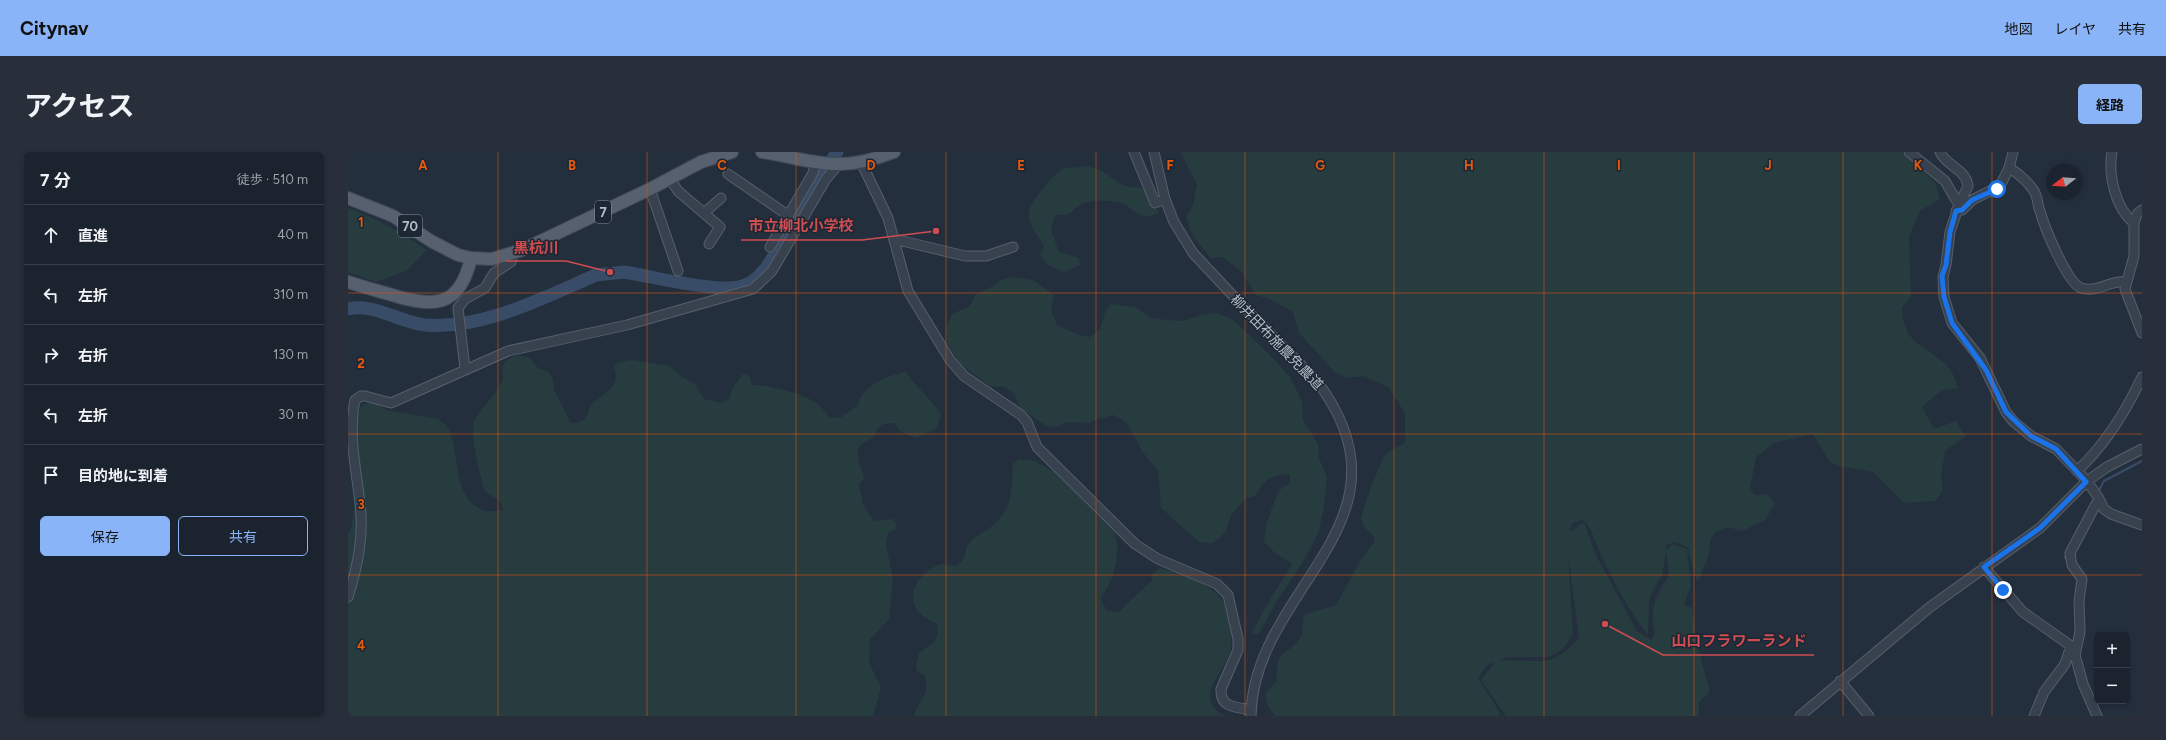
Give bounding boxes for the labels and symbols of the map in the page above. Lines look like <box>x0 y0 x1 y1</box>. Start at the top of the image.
text: A <box>418 158 428 173</box>
text: B <box>568 158 576 173</box>
text: C <box>717 158 727 173</box>
text: D <box>866 158 876 173</box>
text: E <box>1017 158 1025 173</box>
text: F <box>1166 158 1174 173</box>
text: G <box>1315 158 1325 173</box>
text: H <box>1464 158 1474 173</box>
text: I <box>1617 158 1621 173</box>
text: J <box>1764 158 1772 173</box>
text: K <box>1914 158 1923 173</box>
north arrow <box>2046 164 2082 200</box>
route start <box>1988 180 2006 198</box>
road number: 7 <box>595 201 611 223</box>
callout: 市立柳北小学校 <box>741 213 862 240</box>
text: 1 <box>358 215 364 230</box>
road number: 70 <box>398 215 422 237</box>
text: 市立柳北小学校 <box>748 217 854 235</box>
callout: 黒杭川 <box>505 234 566 261</box>
text: 黒杭川 <box>513 239 559 257</box>
street label: 柳井田布施農免農道 <box>1227 291 1327 394</box>
text: 2 <box>357 356 365 371</box>
text: 3 <box>357 497 365 512</box>
route end <box>1994 581 2012 599</box>
callout: 山口フラワーランド <box>1663 628 1814 655</box>
text: 山口フラワーランド <box>1671 632 1807 650</box>
text: 4 <box>357 638 365 653</box>

